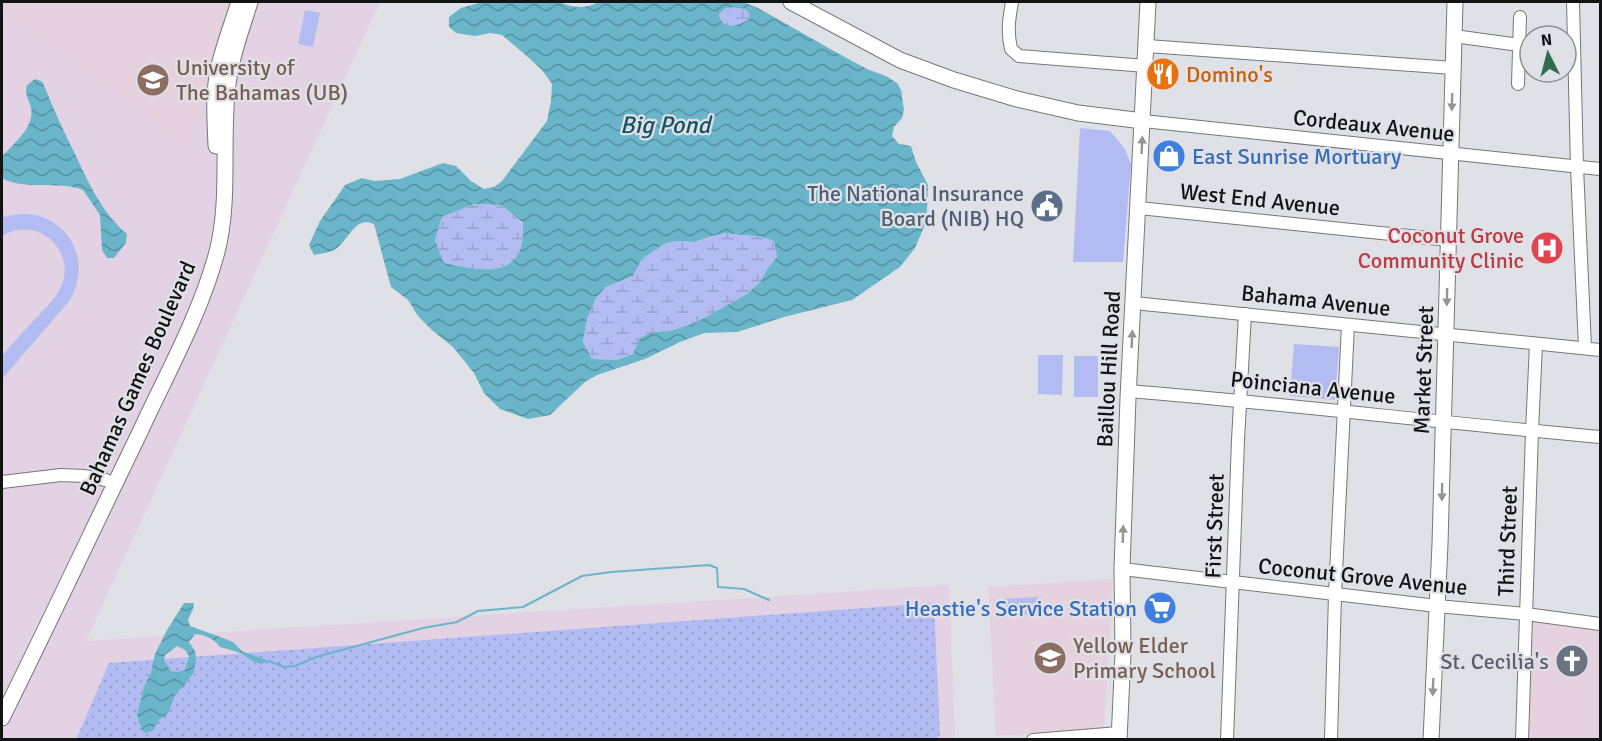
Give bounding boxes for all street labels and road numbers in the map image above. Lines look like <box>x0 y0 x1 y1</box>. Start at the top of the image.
street label: Cordeaux Avenue <box>1292 104 1456 147</box>
street label: West End Avenue <box>1179 178 1341 221</box>
street label: Bahamas Games Boulevard <box>74 257 201 499</box>
street label: Bahama Avenue <box>1240 279 1392 322</box>
street label: Baillou Hill Road <box>1091 290 1126 448</box>
street label: Market Street <box>1408 305 1439 435</box>
street label: Poinciana Avenue <box>1229 365 1397 410</box>
street label: First Street <box>1199 473 1230 579</box>
street label: Third Street <box>1492 485 1523 597</box>
street label: Coconut Grove Avenue <box>1257 552 1469 601</box>

